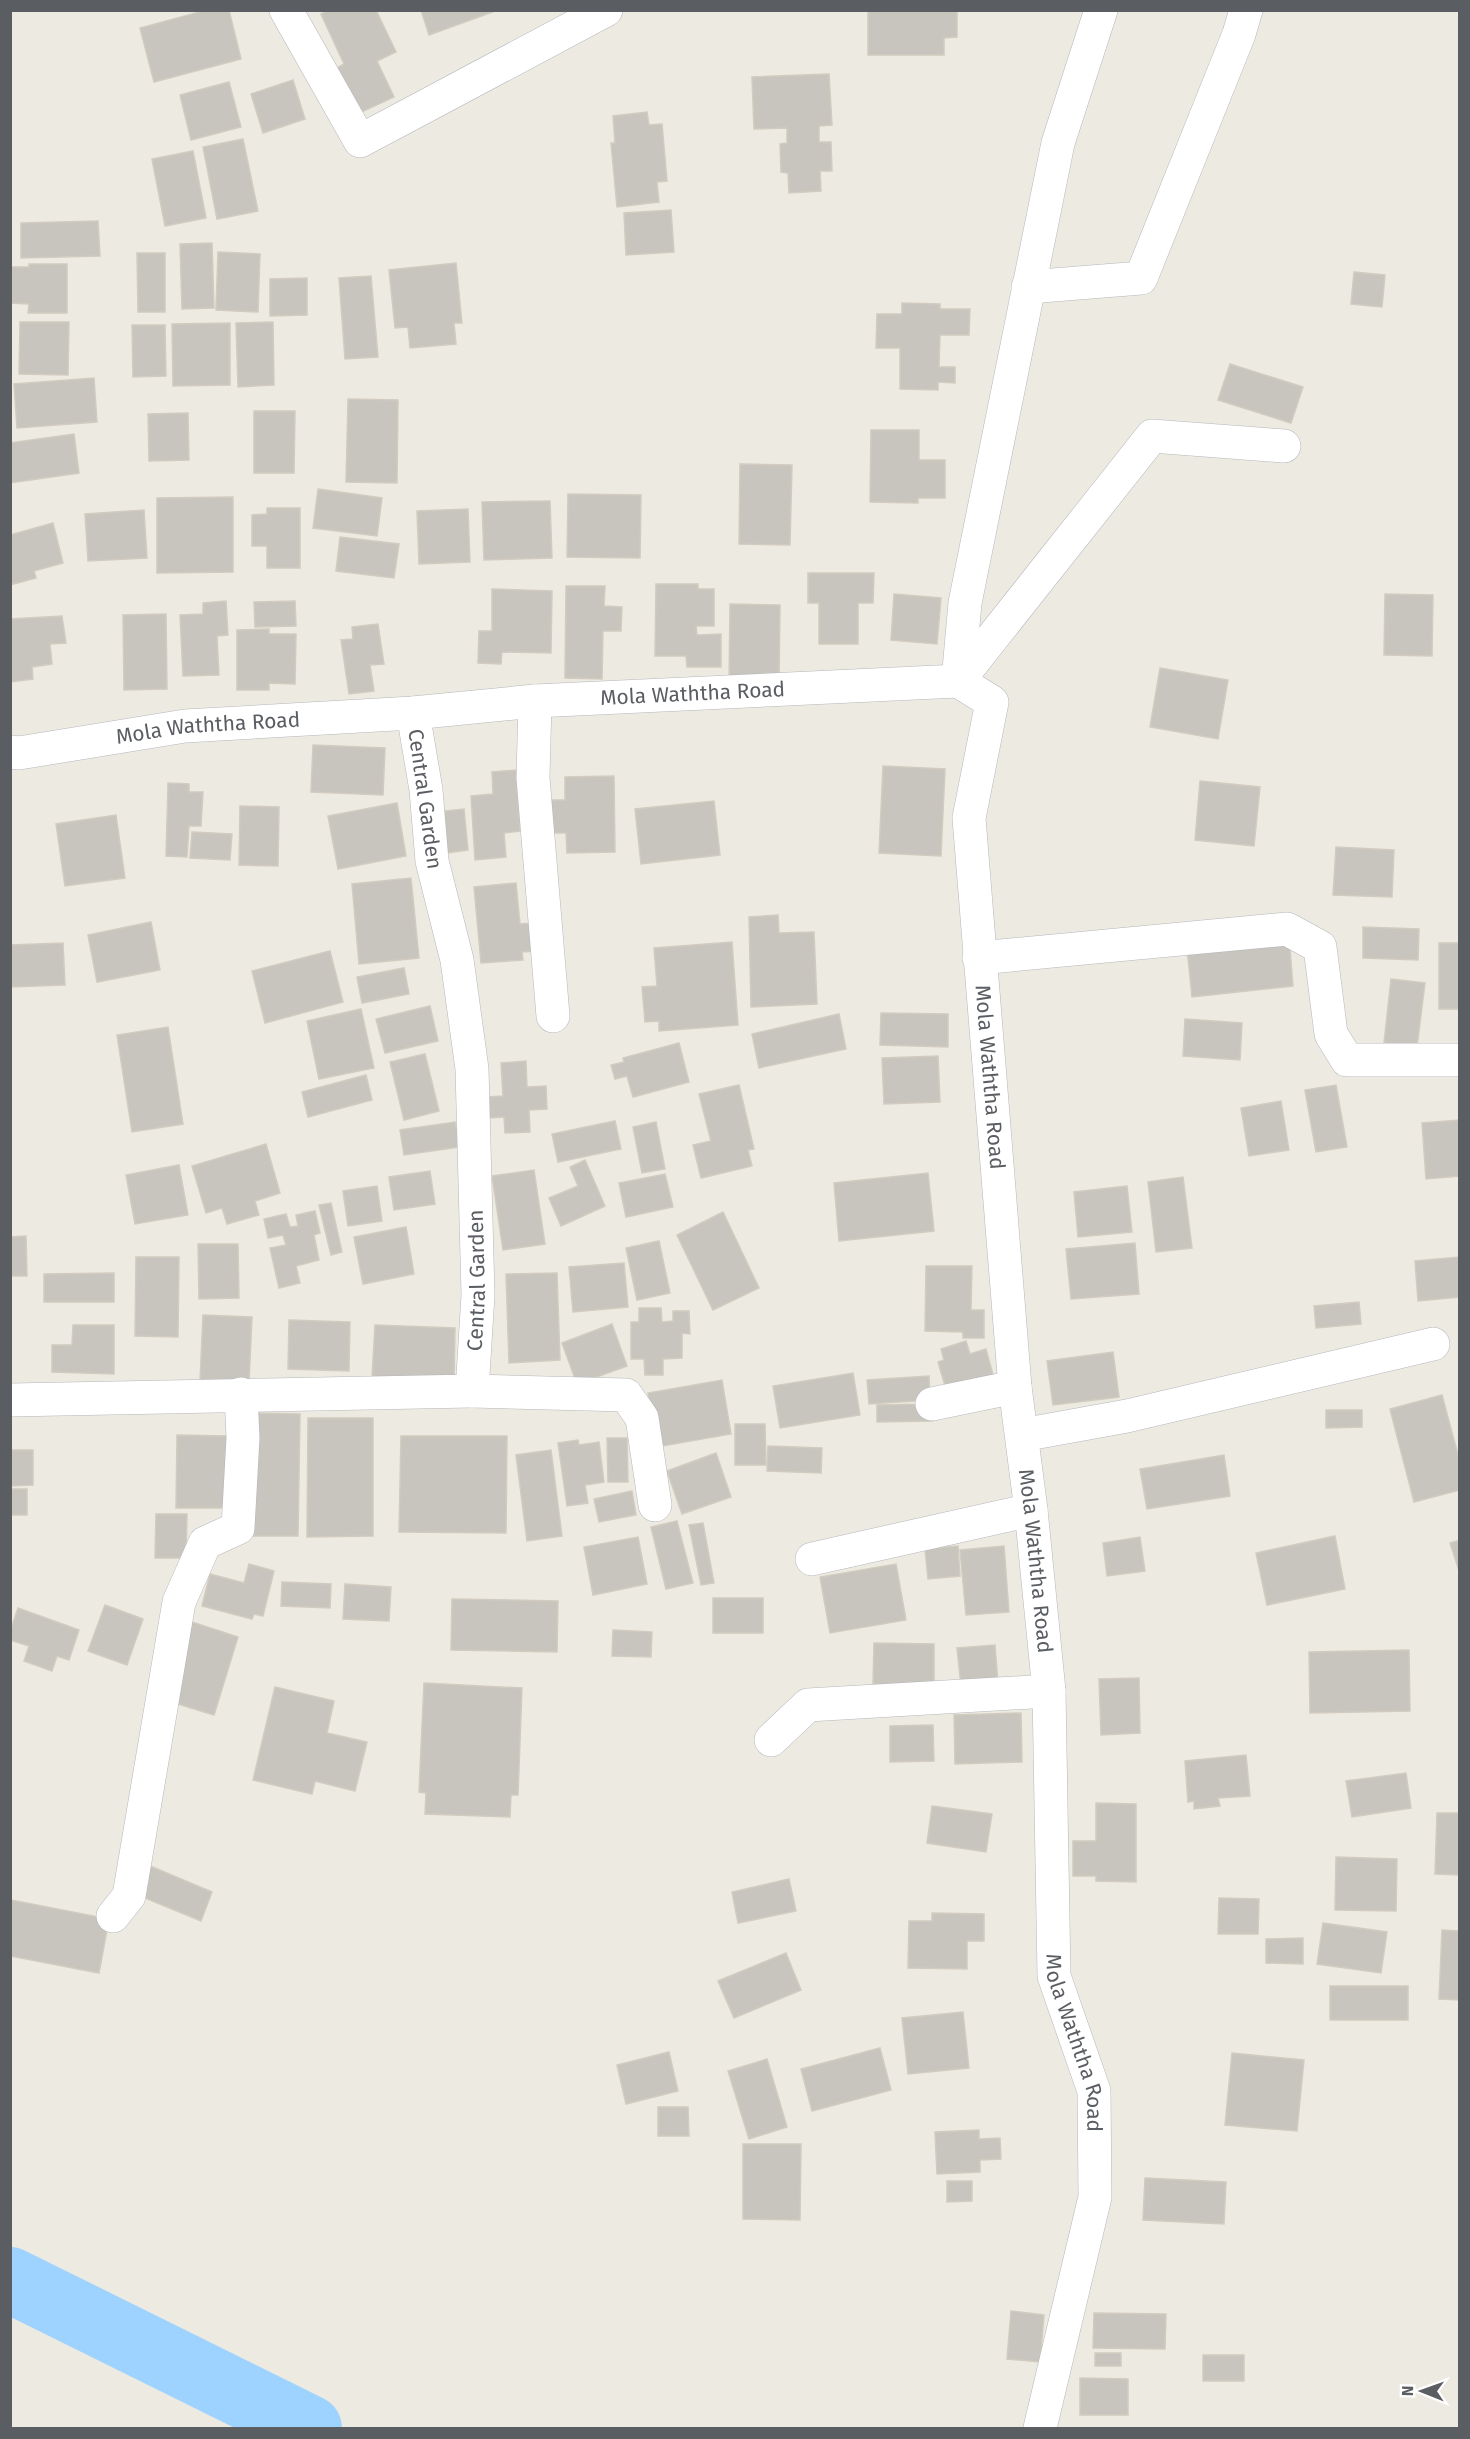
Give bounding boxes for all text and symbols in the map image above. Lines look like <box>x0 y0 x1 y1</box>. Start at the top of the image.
street label: Mola Waththa Road <box>600 676 786 711</box>
street label: Mola Waththa Road <box>114 706 301 750</box>
street label: Central Garden <box>402 727 448 871</box>
street label: Mola Waththa Road <box>970 984 1010 1171</box>
street label: Central Garden <box>462 1209 491 1352</box>
street label: Mola Waththa Road <box>1013 1467 1058 1654</box>
street label: Mola Waththa Road <box>1040 1953 1108 2132</box>
north arrow <box>1392 2361 1452 2421</box>
text: N <box>1398 2385 1417 2396</box>

